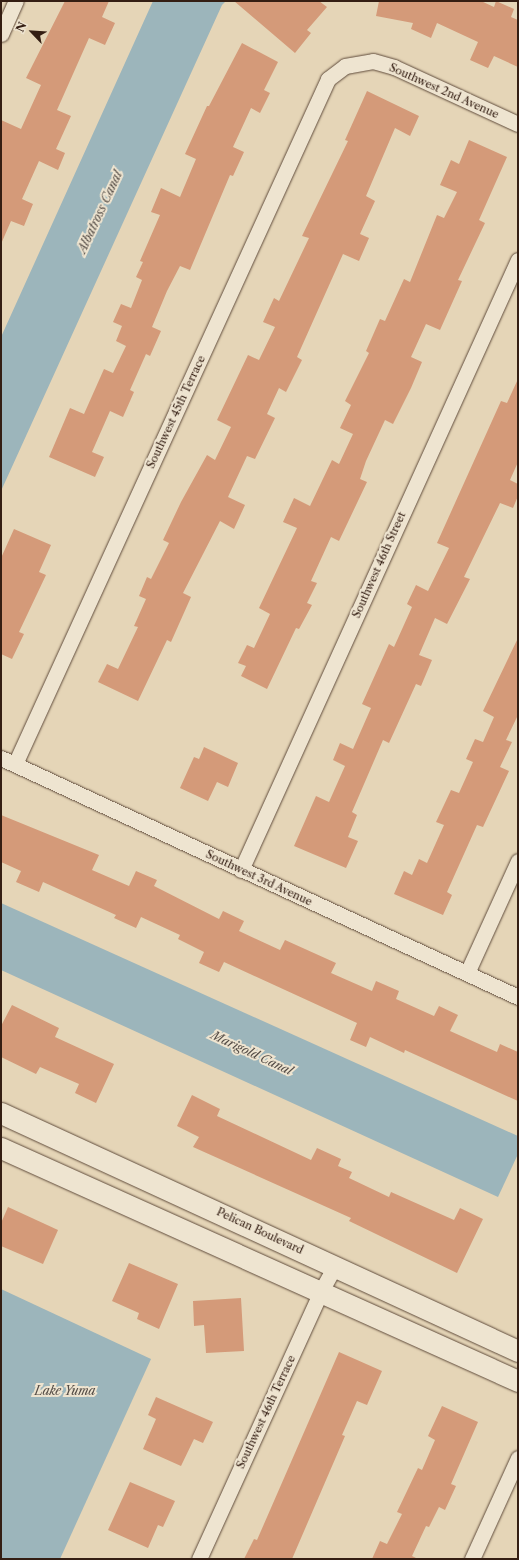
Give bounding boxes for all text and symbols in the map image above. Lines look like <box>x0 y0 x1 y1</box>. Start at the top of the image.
north arrow <box>12 12 52 52</box>
text: N <box>13 20 29 34</box>
street label: Southwest 2nd Avenue <box>387 61 501 121</box>
water label: Albatross Canal <box>75 169 125 255</box>
street label: Southwest 45th Terrace <box>144 353 208 471</box>
street label: Southwest 46th Street <box>350 510 408 620</box>
street label: Southwest 3rd Avenue <box>203 847 315 909</box>
water label: Marigold Canal <box>209 1028 295 1078</box>
street label: Pelican Boulevard <box>215 1205 305 1257</box>
street label: Southwest 46th Terrace <box>234 1353 298 1471</box>
water label: Lake Yuma <box>35 1384 95 1398</box>

